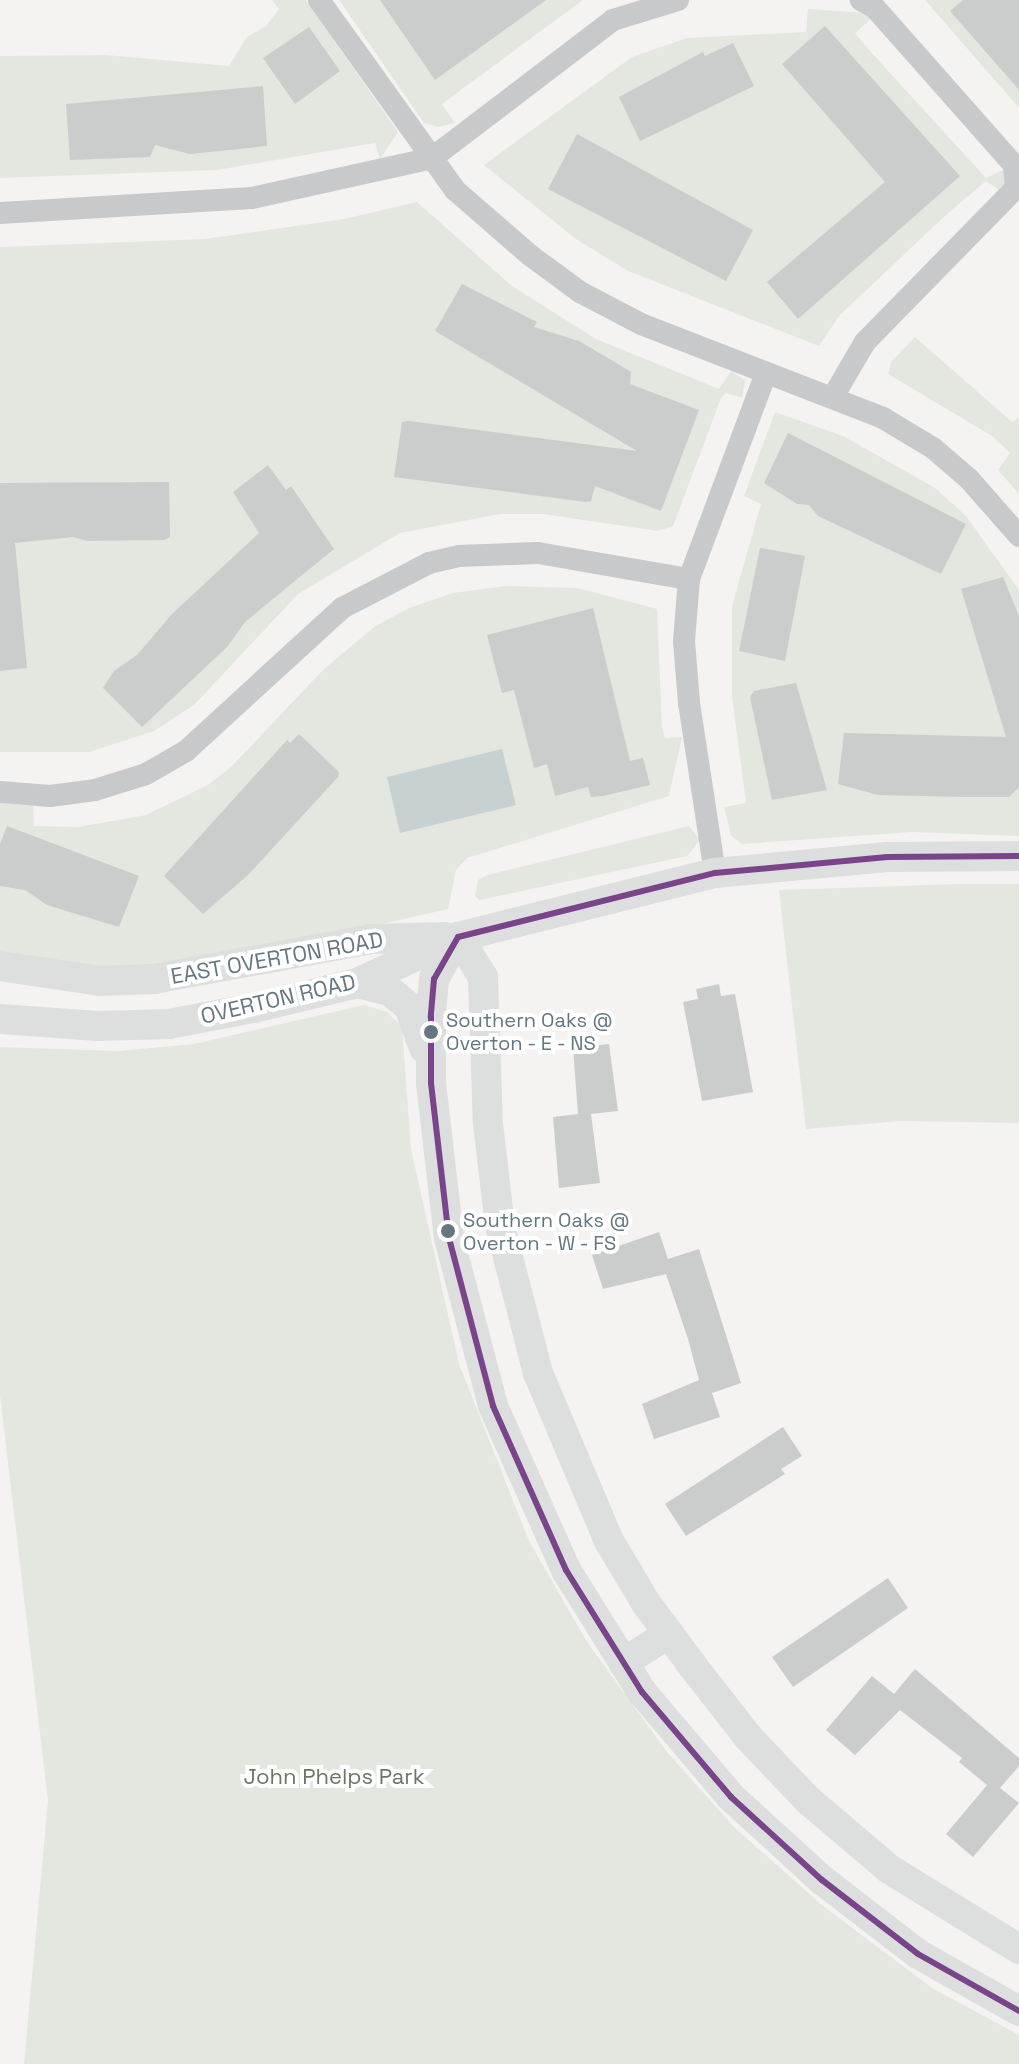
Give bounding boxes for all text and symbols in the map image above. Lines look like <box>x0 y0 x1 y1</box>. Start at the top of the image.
street label: EAST OVERTON ROAD <box>168 926 386 990</box>
street label: OVERTON ROAD <box>198 968 358 1030</box>
place label: Southern Oaks @ Overton - E - NS <box>446 1008 613 1055</box>
marker: Southern Oaks @ Overton - E - NS <box>423 1024 439 1040</box>
place label: Southern Oaks @ Overton - W - FS <box>463 1208 630 1255</box>
marker: Southern Oaks @ Overton - W - FS <box>440 1223 456 1239</box>
park label: John Phelps Park <box>244 1764 424 1790</box>

